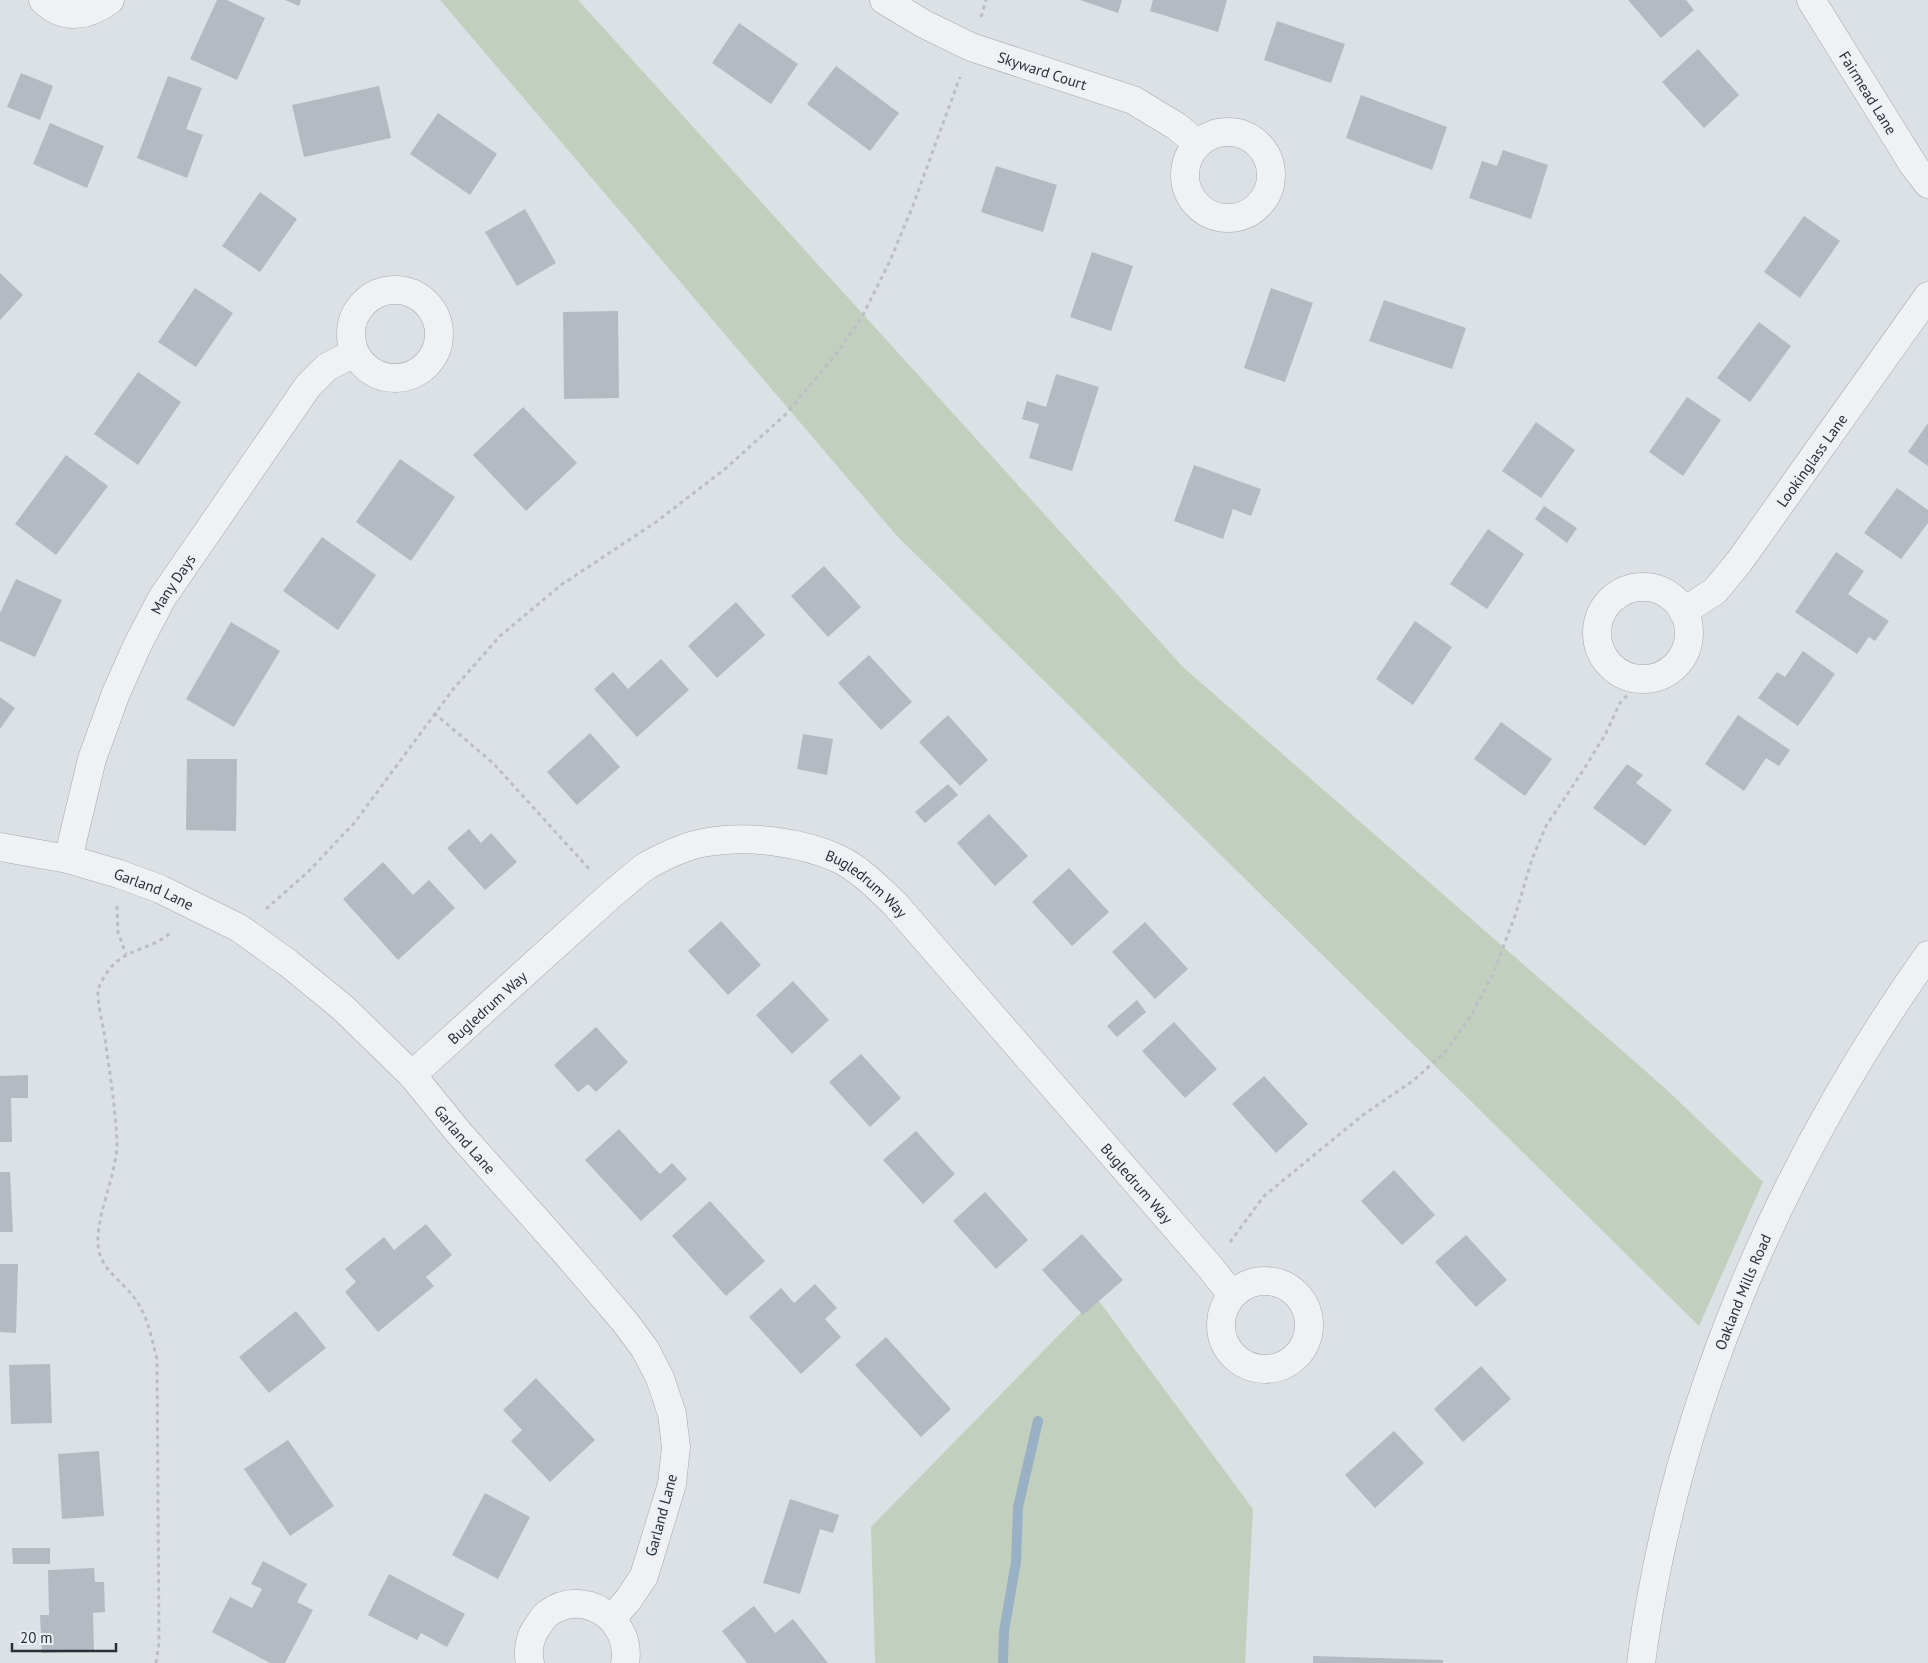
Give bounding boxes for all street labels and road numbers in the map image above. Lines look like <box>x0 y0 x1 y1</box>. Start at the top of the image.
street label: Skyward Court <box>995 47 1089 94</box>
street label: Fairmead Lane <box>1835 47 1901 138</box>
street label: Lookinglass Lane <box>1772 410 1851 510</box>
street label: Many Days <box>146 550 199 617</box>
street label: Bugledrum Way <box>823 845 912 921</box>
street label: Garland Lane <box>111 864 197 914</box>
street label: Bugledrum Way <box>443 966 530 1048</box>
street label: Garland Lane <box>431 1101 500 1178</box>
street label: Bugledrum Way <box>1097 1139 1177 1227</box>
street label: Oakland Mills Road <box>1710 1231 1775 1352</box>
street label: Garland Lane <box>641 1472 681 1558</box>

